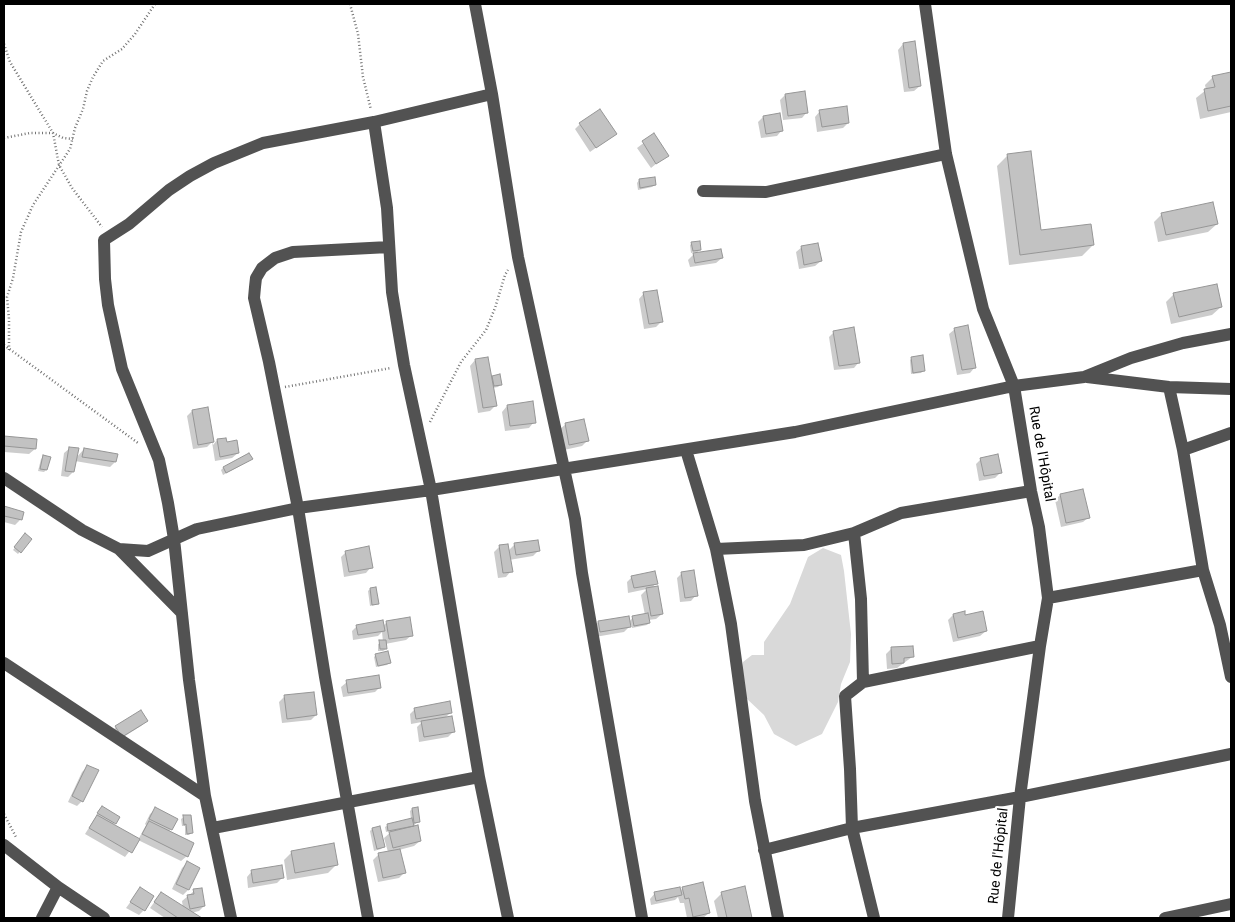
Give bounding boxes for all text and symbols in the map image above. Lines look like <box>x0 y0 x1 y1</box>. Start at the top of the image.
street label: Rue de l'Hôpital <box>1024 405 1058 503</box>
street label: Rue de l'Hôpital <box>986 807 1012 905</box>

